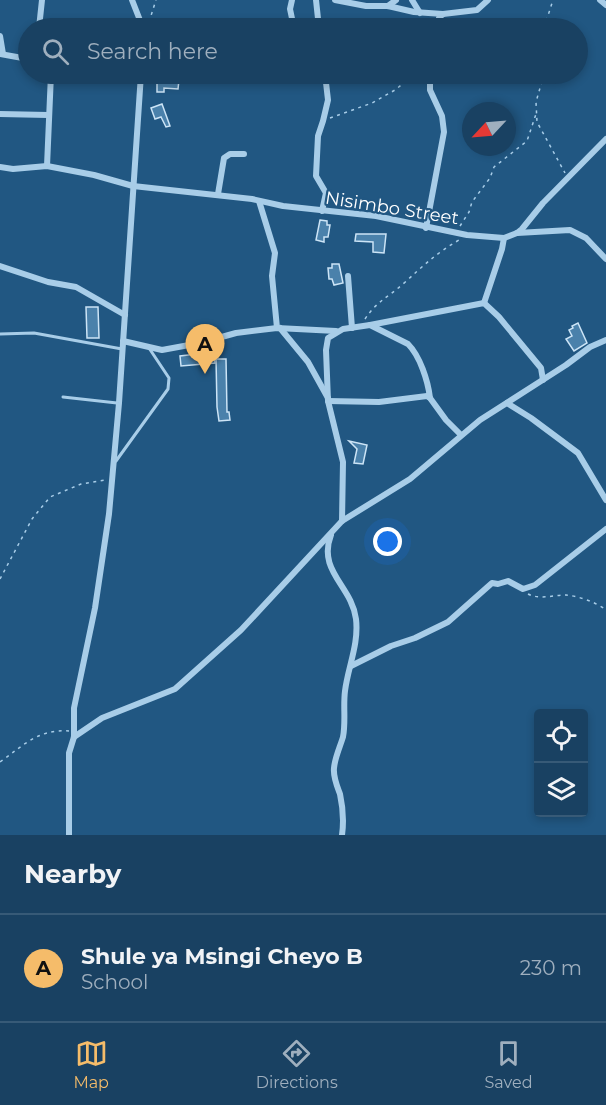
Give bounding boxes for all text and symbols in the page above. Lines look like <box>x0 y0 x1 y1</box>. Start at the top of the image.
search box <box>18 18 588 84</box>
icon: search <box>39 35 72 68</box>
text: Search here <box>87 38 218 65</box>
north arrow <box>462 102 516 156</box>
street label: Nisimbo Street <box>324 187 460 229</box>
pin: A <box>186 324 224 374</box>
your location <box>373 527 402 556</box>
map controls <box>534 709 588 817</box>
button: locate <box>534 709 588 763</box>
button: layers <box>534 763 588 817</box>
text: Nearby <box>24 858 121 890</box>
text: Shule ya Msingi Cheyo B <box>81 943 363 970</box>
text: A <box>36 956 51 980</box>
text: 230 m <box>520 956 582 980</box>
text: School <box>81 970 148 994</box>
tab: Map <box>73 1037 109 1092</box>
tab: Directions <box>256 1037 338 1092</box>
tab: Saved <box>485 1037 533 1092</box>

